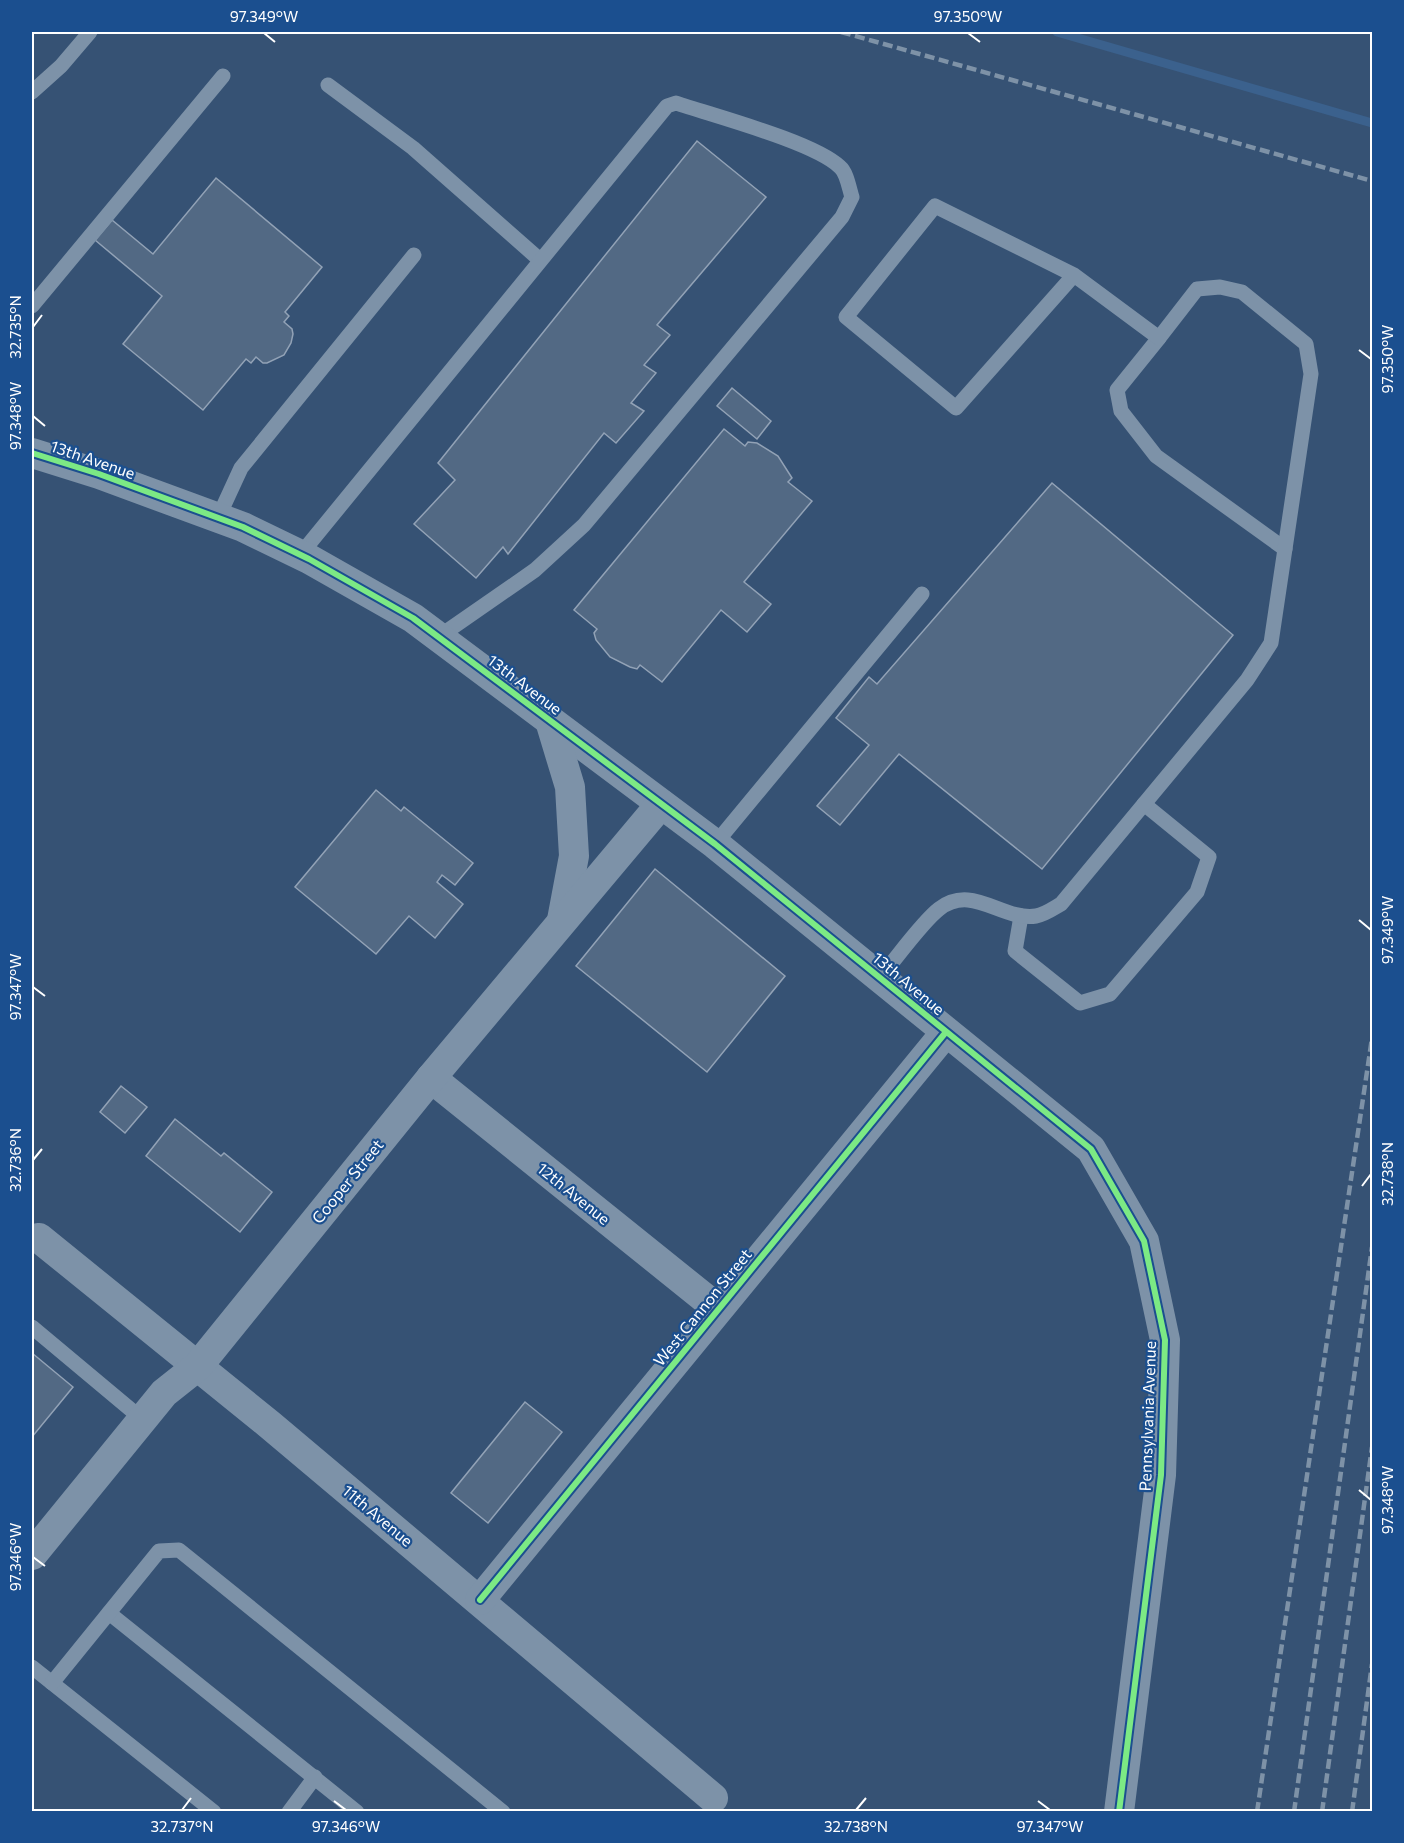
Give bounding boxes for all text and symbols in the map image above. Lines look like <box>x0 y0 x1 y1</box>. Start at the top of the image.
text: 97.349°W <box>230 7 298 25</box>
text: 97.350°W <box>934 7 1002 25</box>
text: 32.735°N <box>6 295 24 359</box>
text: 97.350°W <box>1378 325 1396 393</box>
text: 97.348°W <box>6 382 24 450</box>
street label: 13th Avenue <box>48 436 138 482</box>
street label: 13th Avenue <box>484 650 566 718</box>
text: 97.349°W <box>1378 896 1396 964</box>
street label: 13th Avenue <box>869 947 949 1019</box>
text: 97.347°W <box>6 953 24 1021</box>
text: 32.736°N <box>6 1128 24 1192</box>
street label: Cooper Street <box>307 1135 387 1227</box>
text: 32.738°N <box>1378 1142 1396 1206</box>
street label: 12th Avenue <box>534 1158 614 1228</box>
street label: West Cannon Street <box>649 1244 755 1369</box>
street label: Pennsylvania Avenue <box>1135 1340 1159 1492</box>
text: 97.348°W <box>1378 1466 1396 1534</box>
street label: 11th Avenue <box>339 1480 417 1550</box>
text: 97.346°W <box>6 1523 24 1591</box>
text: 32.737°N <box>150 1817 214 1835</box>
text: 97.346°W <box>312 1817 380 1835</box>
text: 32.738°N <box>824 1817 888 1835</box>
text: 97.347°W <box>1016 1817 1084 1835</box>

